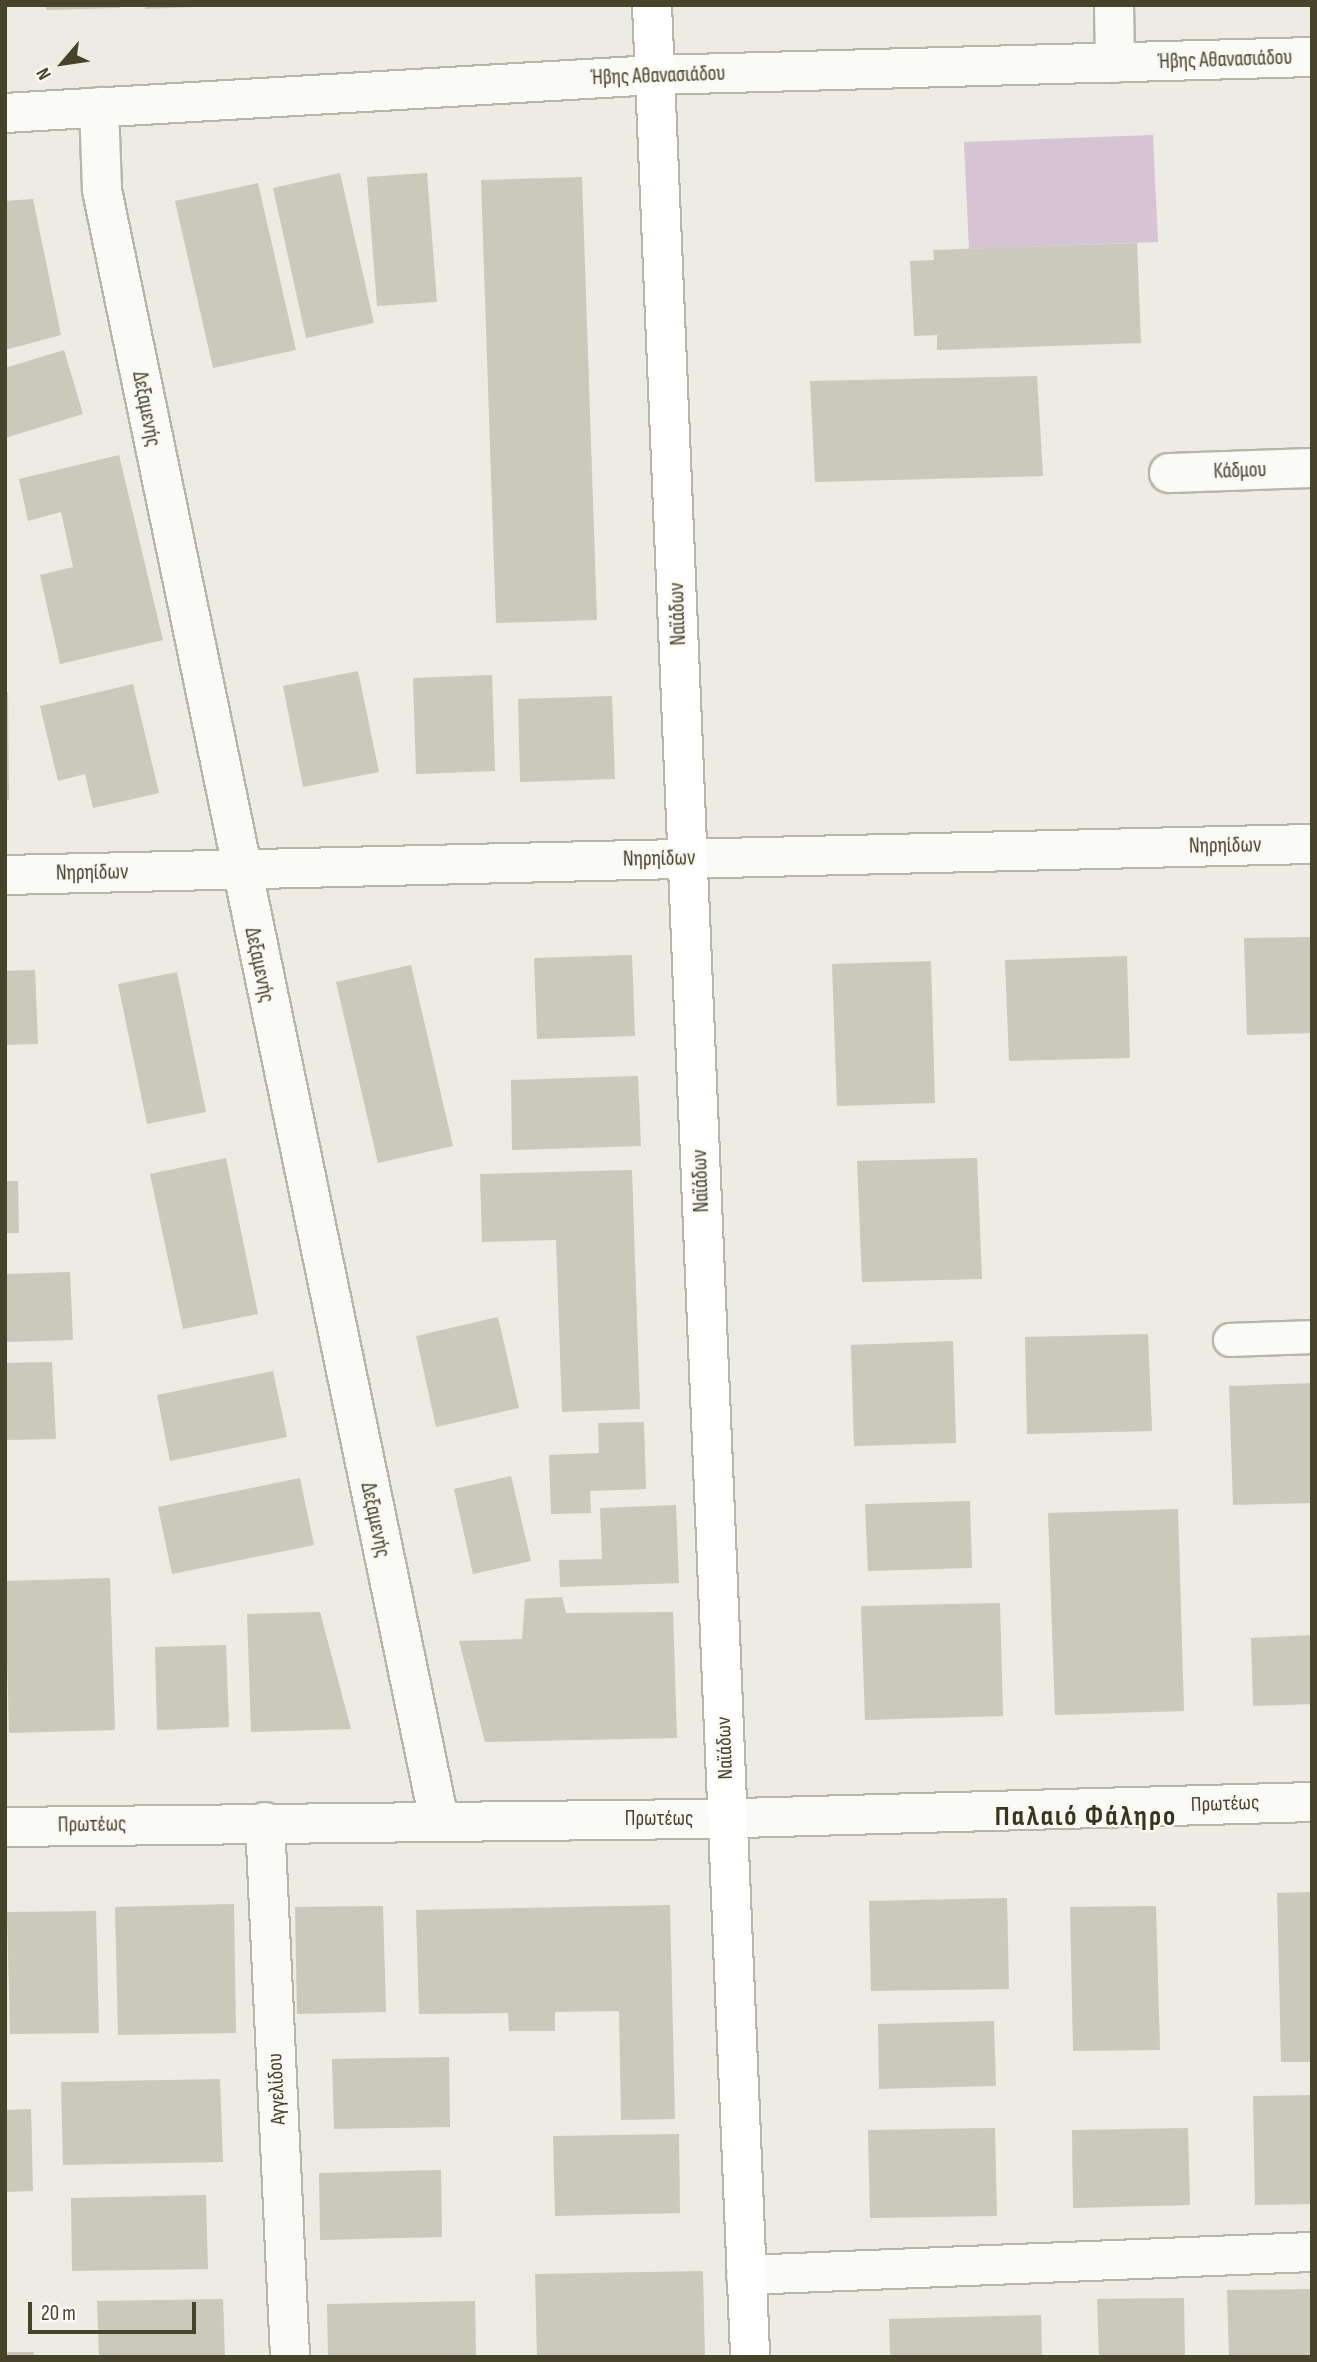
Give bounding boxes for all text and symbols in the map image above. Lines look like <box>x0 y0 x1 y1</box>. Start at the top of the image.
north arrow <box>28 28 98 98</box>
street label: Ήβης Αθανασιάδου <box>1157 45 1293 75</box>
street label: Ήβης Αθανασιάδου <box>590 61 726 91</box>
text: N <box>32 63 57 83</box>
street label: Δεξαμενής <box>126 369 166 449</box>
street label: Κάδμου <box>1213 457 1267 485</box>
street label: Ναϊάδων <box>664 582 692 646</box>
street label: Νηρηίδων <box>1189 833 1261 859</box>
street label: Νηρηίδων <box>623 846 695 872</box>
street label: Νηρηίδων <box>56 860 128 886</box>
street label: Δεξαμενής <box>239 925 279 1005</box>
street label: Ναϊάδων <box>687 1149 715 1213</box>
street label: Δεξαμενής <box>355 1480 395 1560</box>
street label: Ναϊάδων <box>711 1716 739 1780</box>
street label: Πρωτέως <box>1190 1790 1260 1818</box>
district label: Παλαιό Φάληρο <box>996 1800 1176 1834</box>
street label: Πρωτέως <box>625 1806 693 1832</box>
street label: Πρωτέως <box>58 1812 126 1838</box>
street label: Αγγελίδου <box>263 2052 291 2126</box>
scale bar <box>32 2288 200 2332</box>
text: 20 m <box>41 2301 76 2326</box>

